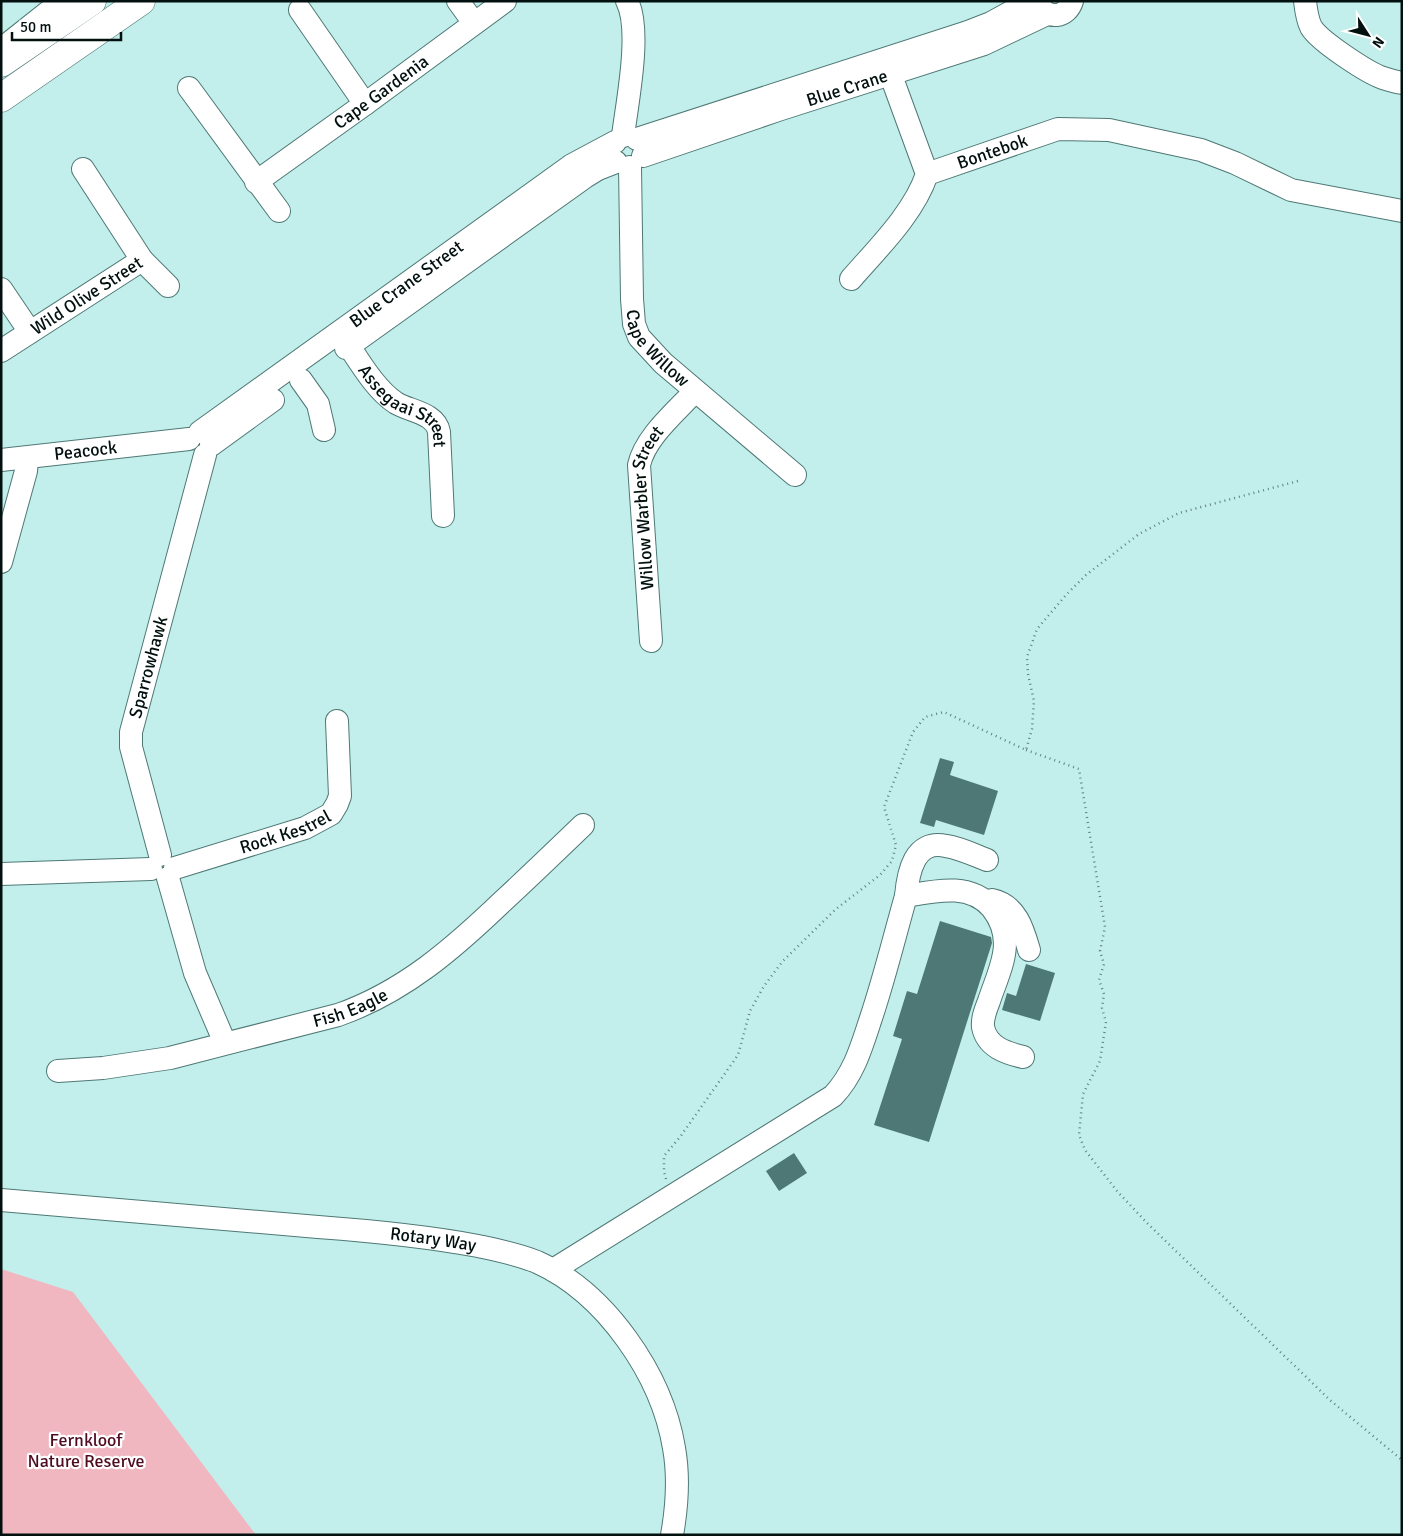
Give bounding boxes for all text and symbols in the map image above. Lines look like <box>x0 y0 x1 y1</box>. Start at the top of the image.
scale bar <box>12 10 121 42</box>
north arrow <box>1343 10 1393 60</box>
text: 50 m <box>20 18 51 36</box>
text: N <box>1368 33 1388 51</box>
street label: Cape Gardenia <box>329 50 433 134</box>
street label: Blue Crane <box>803 65 890 111</box>
street label: Bontebok <box>954 129 1030 174</box>
street label: Blue Crane Street <box>345 236 468 332</box>
street label: Wild Olive Street <box>27 252 147 340</box>
street label: Cape Willow <box>622 309 694 392</box>
street label: Assegaai Street <box>353 360 451 448</box>
street label: Willow Warbler Street <box>627 421 668 591</box>
street label: Peacock <box>53 436 118 465</box>
street label: Sparrowhawk <box>124 614 172 720</box>
street label: Rock Kestrel <box>237 805 335 858</box>
street label: Fish Eagle <box>310 984 392 1032</box>
street label: Rotary Way <box>389 1222 479 1257</box>
park label: Fernkloof Nature Reserve <box>27 1429 145 1472</box>

